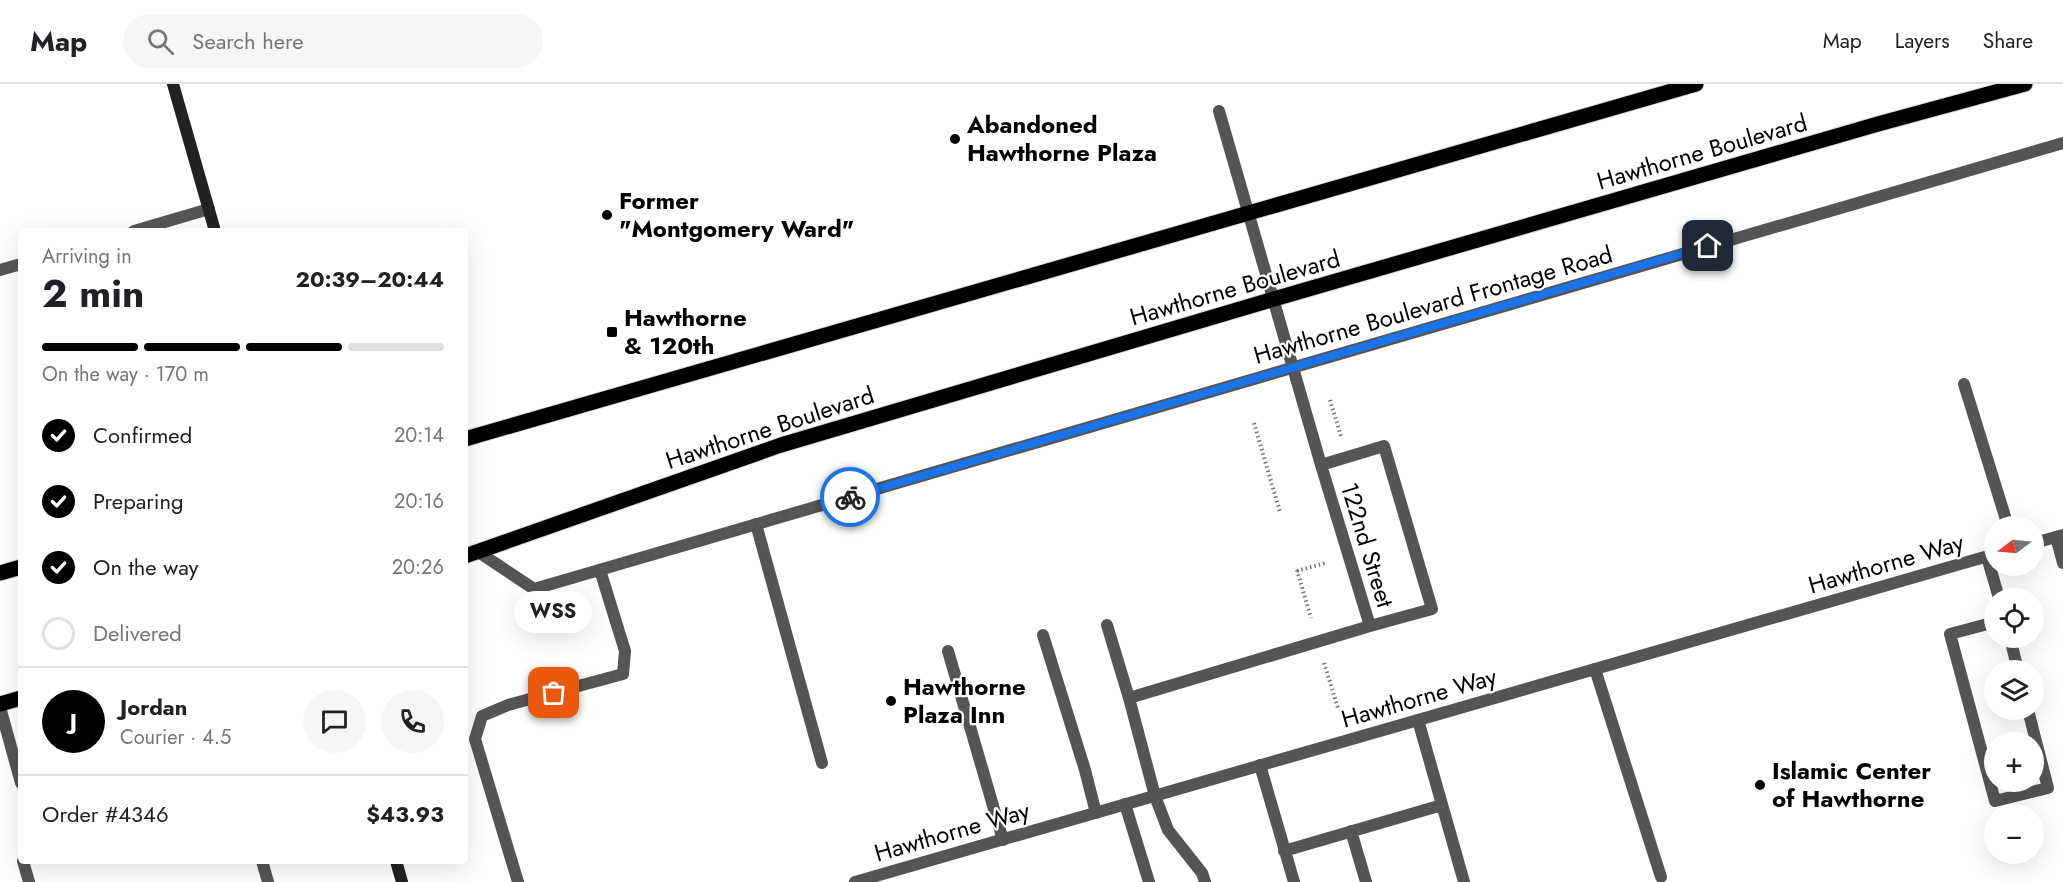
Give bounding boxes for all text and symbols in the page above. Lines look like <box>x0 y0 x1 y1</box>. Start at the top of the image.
search box <box>123 14 543 68</box>
text: Map <box>30 21 87 62</box>
icon: search <box>144 25 177 58</box>
text: Search here <box>192 25 304 57</box>
text: Map <box>1823 26 1862 56</box>
text: Layers <box>1895 26 1950 56</box>
text: Share <box>1983 26 2033 56</box>
street label: Hawthorne Boulevard <box>1593 105 1811 198</box>
place label: Abandoned Hawthorne Plaza <box>966 107 1157 170</box>
marker: Abandoned Hawthorne Plaza <box>948 132 962 146</box>
place label: Former "Montgomery Ward" <box>619 183 854 246</box>
marker: Former "Montgomery Ward" <box>600 208 614 222</box>
pin <box>1682 220 1733 271</box>
icon: home <box>1691 229 1724 262</box>
street label: Hawthorne Boulevard Frontage Road <box>1249 236 1616 373</box>
street label: Hawthorne Boulevard <box>1126 241 1344 334</box>
text: Arriving in <box>42 242 132 271</box>
text: 20:39–20:44 <box>295 263 444 295</box>
text: 2 min <box>42 265 144 322</box>
place label: Hawthorne & 120th <box>624 300 747 363</box>
marker: Hawthorne & 120th <box>605 325 619 339</box>
text: On the way · 170 m <box>42 360 209 389</box>
street label: Hawthorne Boulevard <box>661 377 879 478</box>
icon: check <box>42 419 75 452</box>
text: Confirmed <box>93 419 192 451</box>
text: 20:14 <box>394 421 444 450</box>
courier <box>820 467 880 527</box>
street label: 122nd Street <box>1332 478 1403 612</box>
icon: bike <box>834 481 867 514</box>
icon: check <box>42 485 75 518</box>
text: Preparing <box>93 485 184 517</box>
text: 20:16 <box>394 487 444 516</box>
north arrow <box>1984 516 2044 576</box>
map controls <box>1984 516 2044 864</box>
street label: Hawthorne Way <box>1804 525 1968 602</box>
icon: check <box>42 551 75 584</box>
text: On the way <box>93 551 198 583</box>
text: 20:26 <box>392 553 444 582</box>
button: locate <box>1984 588 2044 648</box>
callout: WSS <box>515 591 593 633</box>
text: WSS <box>530 597 576 626</box>
text: Delivered <box>93 617 182 649</box>
street label: Hawthorne Way <box>1337 659 1501 736</box>
button: layers <box>1984 660 2044 720</box>
pin <box>528 667 579 718</box>
place label: Hawthorne Plaza Inn <box>903 669 1026 732</box>
icon: bag <box>537 676 570 709</box>
button: chat <box>303 690 366 753</box>
button: phone <box>381 690 444 753</box>
text: Jordan <box>120 691 187 723</box>
marker: Hawthorne Plaza Inn <box>884 694 898 708</box>
text: J <box>70 705 77 737</box>
text: Courier · 4.5 <box>120 723 231 752</box>
button: + <box>1984 732 2044 792</box>
place label: Islamic Center of Hawthorne <box>1772 753 1931 816</box>
marker: Islamic Center of Hawthorne <box>1753 778 1767 792</box>
street label: Hawthorne Way <box>870 793 1034 870</box>
text: Order #4346 <box>42 798 169 830</box>
text: $43.93 <box>366 798 444 830</box>
button: − <box>1984 804 2044 864</box>

